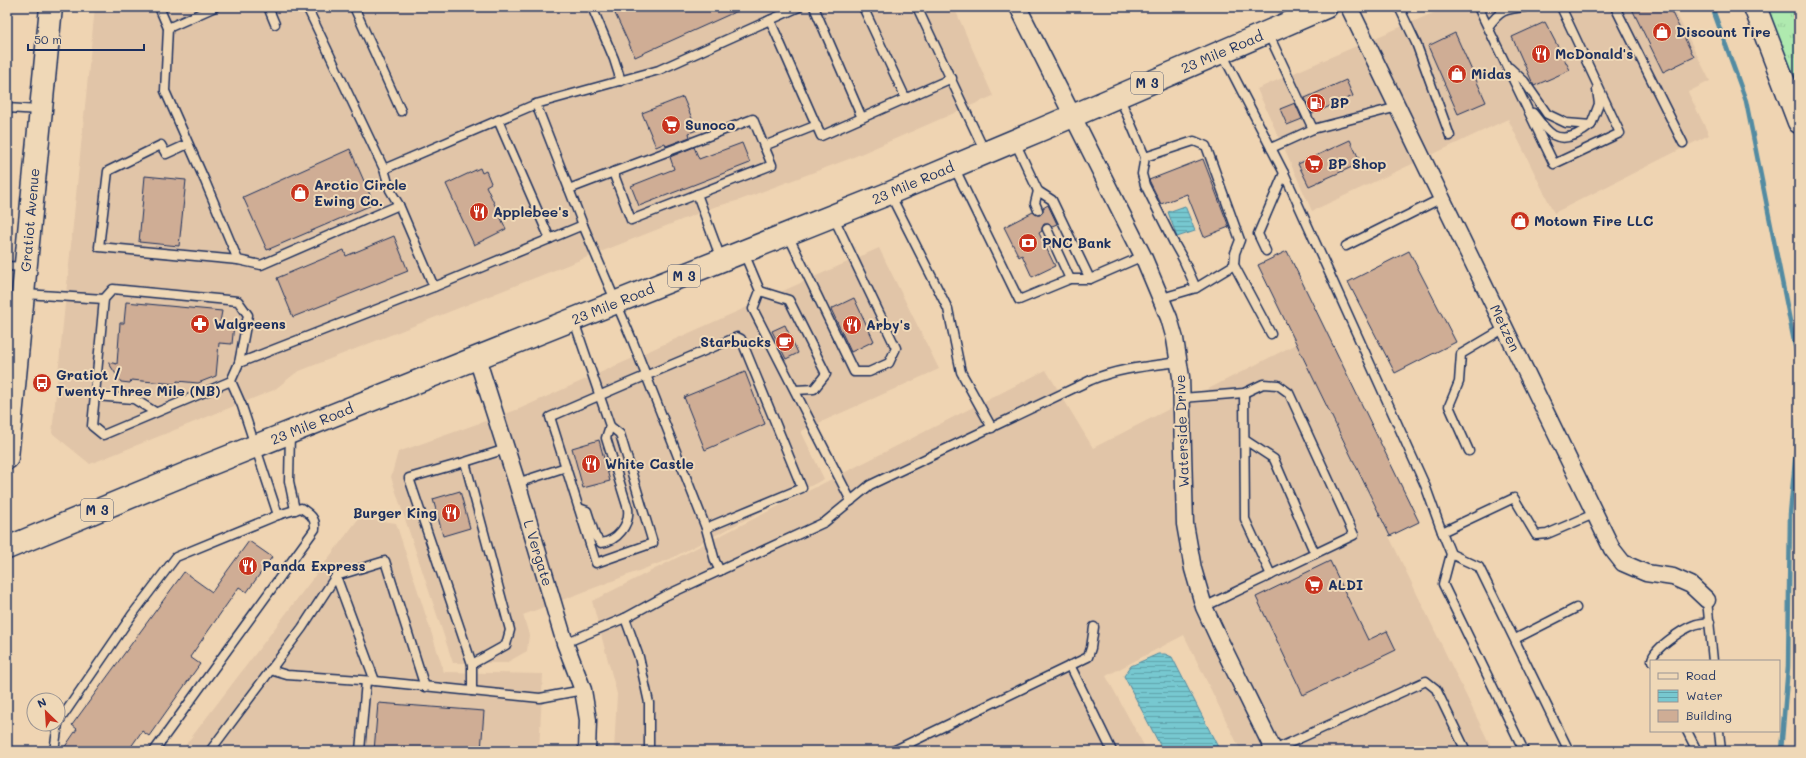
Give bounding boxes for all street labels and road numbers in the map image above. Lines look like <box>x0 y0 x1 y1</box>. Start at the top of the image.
street label: 23 Mile Road <box>1178 26 1266 77</box>
road number: M 3 <box>1131 72 1163 94</box>
street label: 23 Mile Road <box>869 157 957 208</box>
street label: Gratiot Avenue <box>16 167 43 273</box>
road number: M 3 <box>668 265 700 287</box>
street label: 23 Mile Road <box>569 278 657 329</box>
street label: Metzen <box>1486 301 1525 355</box>
street label: Waterside Drive <box>1170 374 1193 488</box>
street label: 23 Mile Road <box>268 398 356 449</box>
road number: M 3 <box>81 499 113 521</box>
street label: L Vergate <box>519 517 558 588</box>

